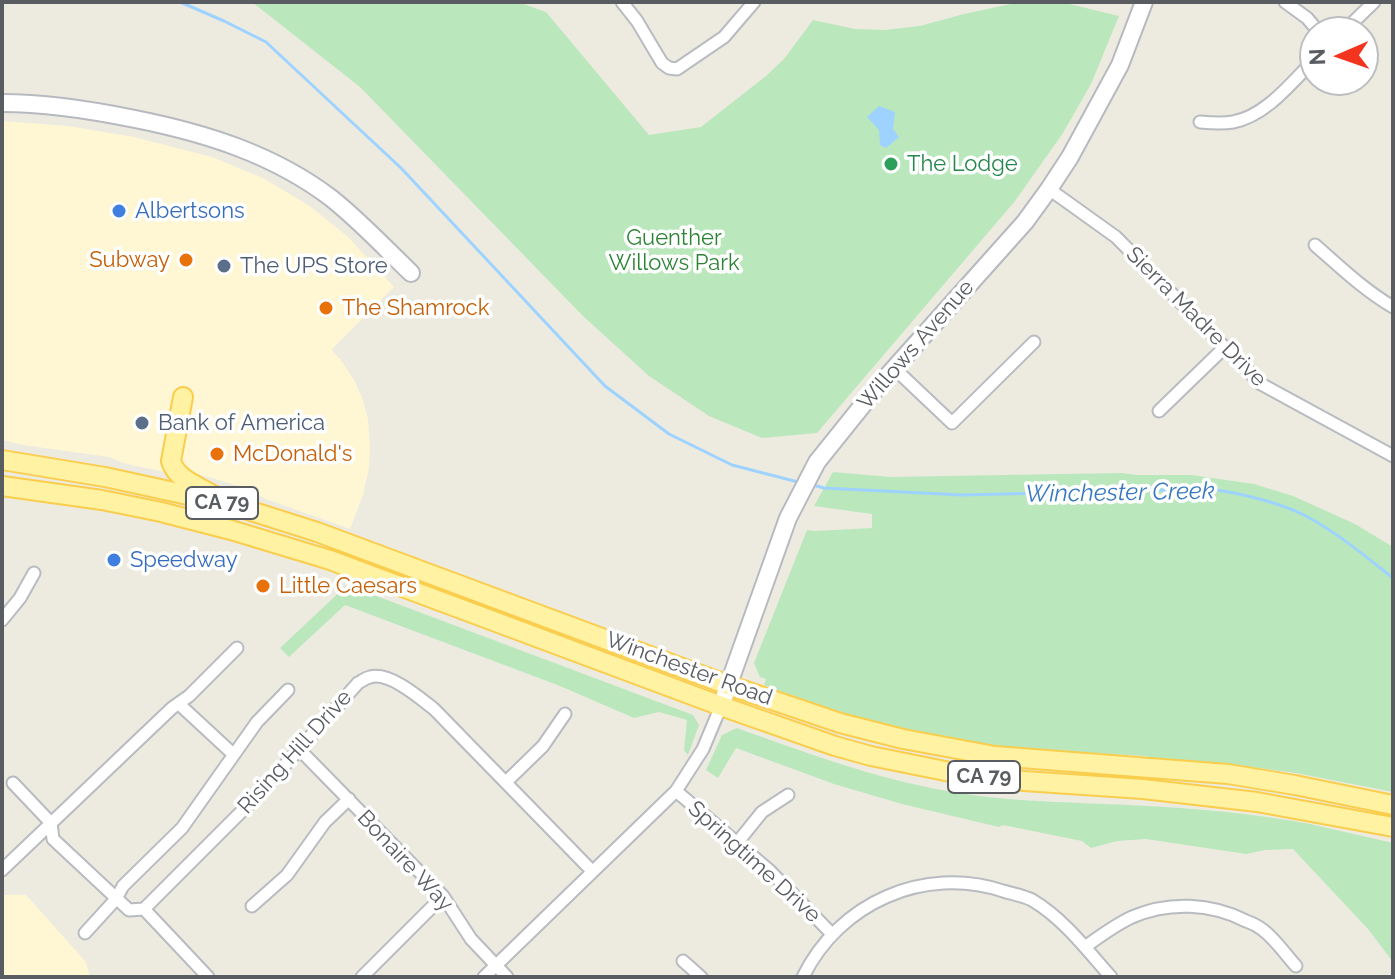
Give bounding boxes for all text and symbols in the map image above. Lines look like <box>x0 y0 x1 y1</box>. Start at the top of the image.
north arrow <box>1299 16 1379 96</box>
text: N <box>1304 48 1330 66</box>
place label: The Lodge <box>907 151 1018 177</box>
marker: The Lodge <box>882 155 900 173</box>
place label: Albertsons <box>135 198 245 224</box>
marker: Albertsons <box>110 202 128 220</box>
park label: Guenther Willows Park <box>608 225 740 276</box>
street label: Sierra Madre Drive <box>1120 241 1272 393</box>
place label: Subway <box>89 247 170 273</box>
marker: Subway <box>177 251 195 269</box>
place label: The UPS Store <box>240 253 388 279</box>
marker: The UPS Store <box>215 257 233 275</box>
street label: Willows Avenue <box>852 275 980 415</box>
place label: The Shamrock <box>342 295 489 321</box>
marker: The Shamrock <box>317 299 335 317</box>
place label: Bank of America <box>158 410 325 436</box>
marker: Bank of America <box>133 414 151 432</box>
place label: McDonald's <box>233 441 352 467</box>
marker: McDonald's <box>208 445 226 463</box>
water label: Winchester Creek <box>1025 477 1215 509</box>
road number: CA 79 <box>186 487 258 519</box>
place label: Speedway <box>130 547 238 573</box>
marker: Speedway <box>105 551 123 569</box>
place label: Little Caesars <box>279 573 417 599</box>
marker: Little Caesars <box>254 577 272 595</box>
street label: Winchester Road <box>602 627 776 711</box>
street label: Rising Hill Drive <box>232 685 358 819</box>
road number: CA 79 <box>948 761 1020 793</box>
street label: Springtime Drive <box>682 796 826 928</box>
street label: Bonaire Way <box>351 805 459 917</box>

